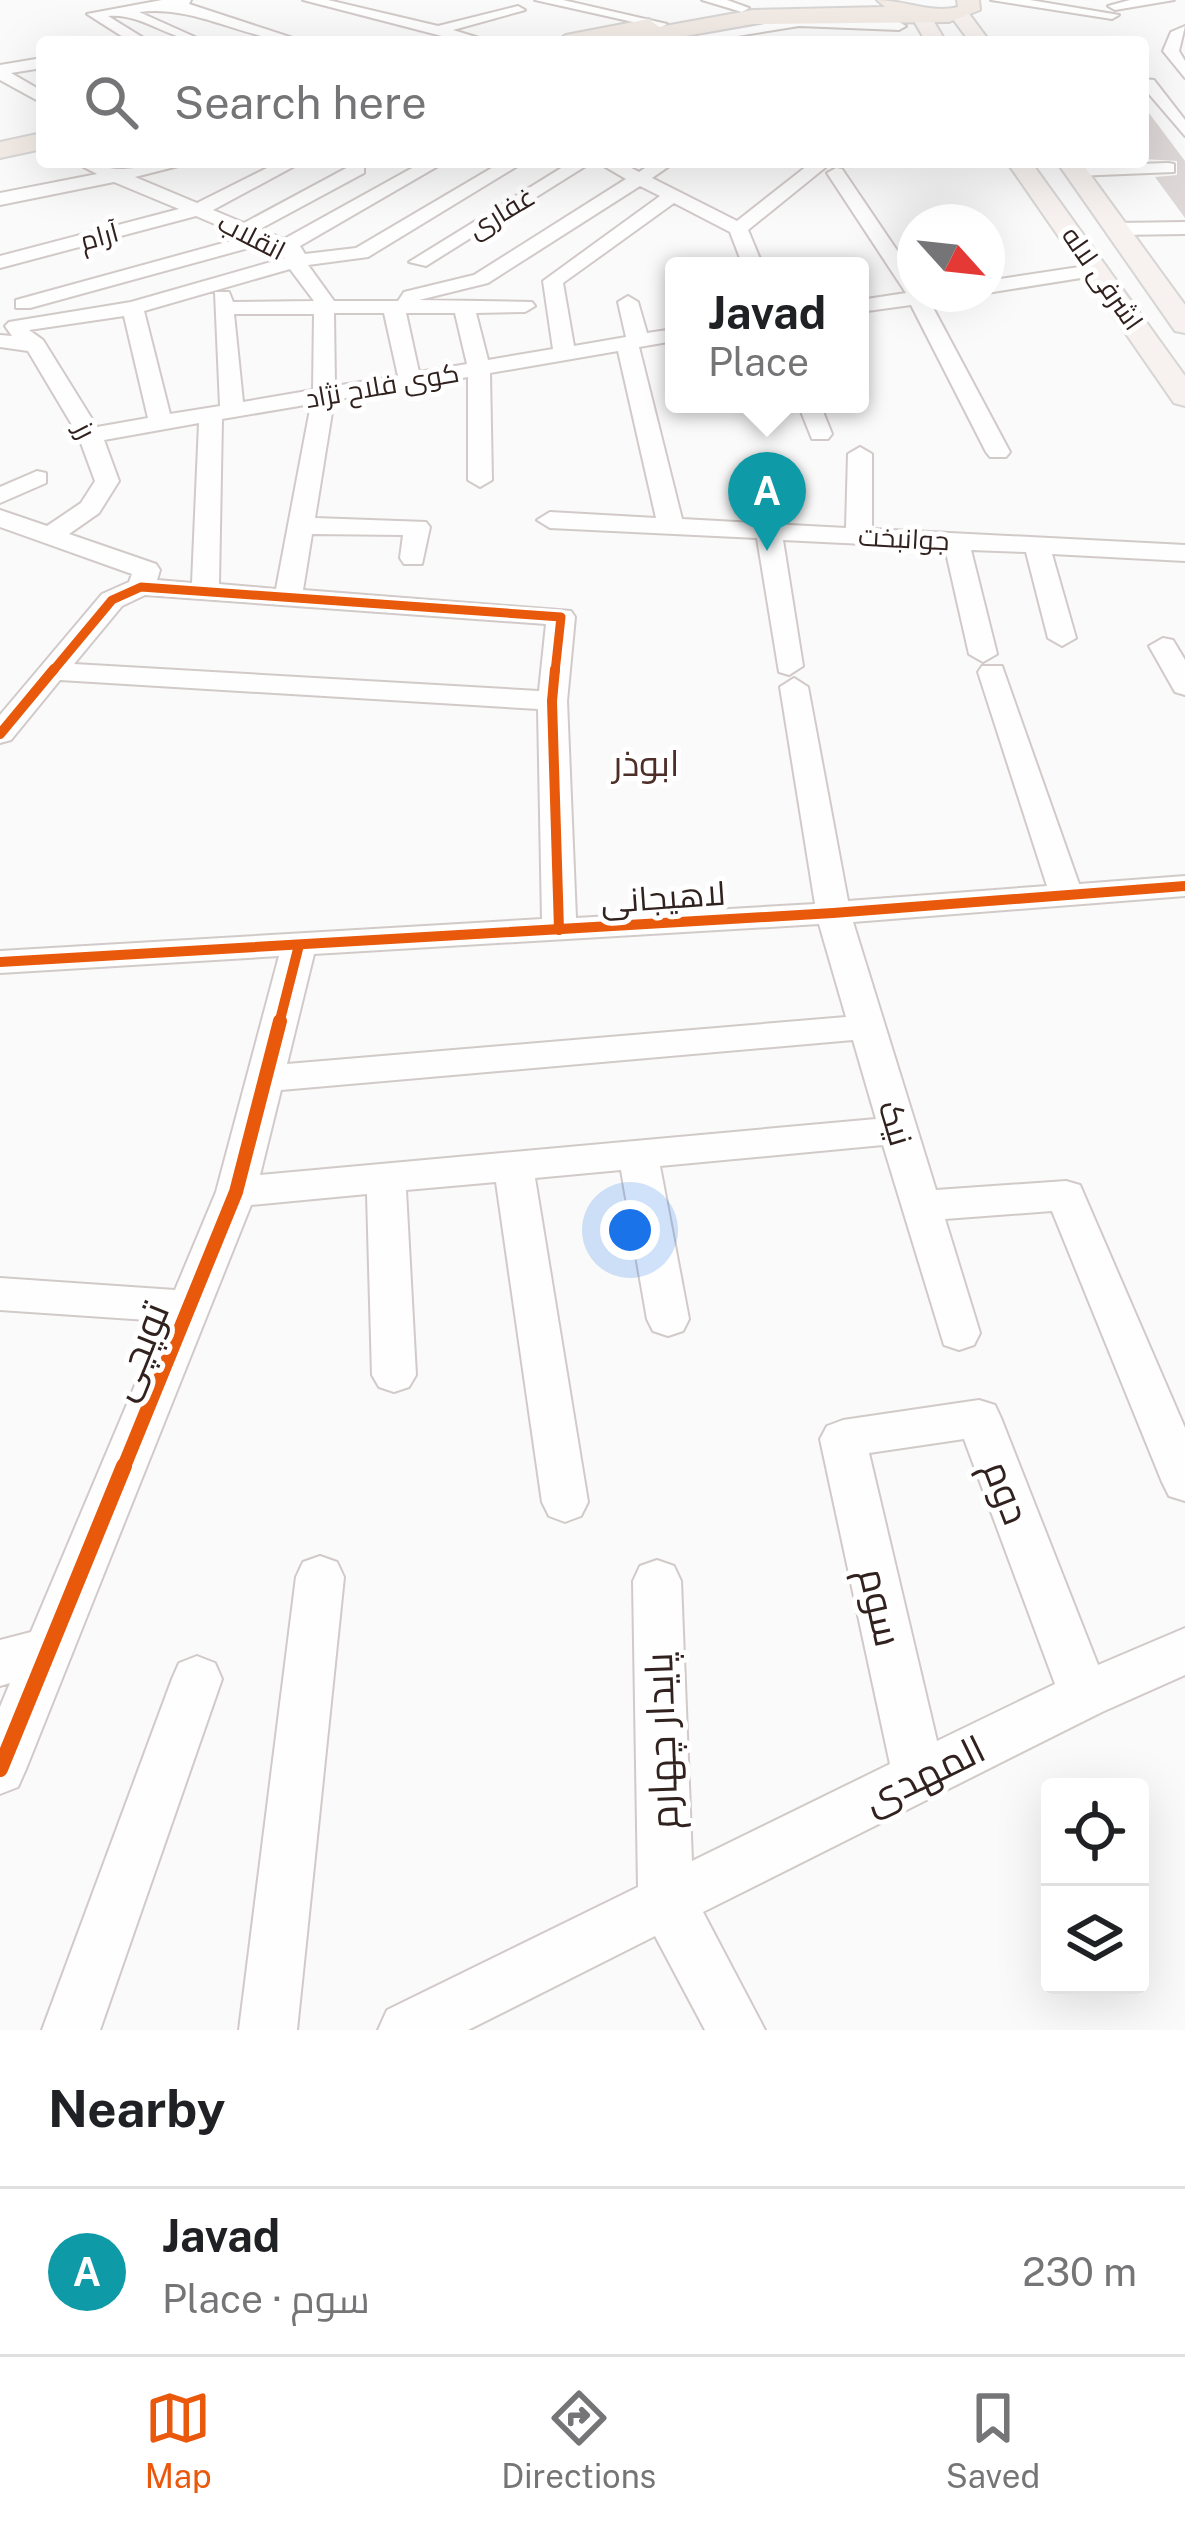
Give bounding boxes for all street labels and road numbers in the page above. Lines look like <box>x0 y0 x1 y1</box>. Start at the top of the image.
street label: غفاری <box>462 180 541 245</box>
street label: انقلاب <box>213 206 291 266</box>
street label: آرام <box>76 216 123 259</box>
street label: اشرفی لاله <box>1055 220 1150 337</box>
street label: کوی فلاح نژاد <box>303 356 462 417</box>
street label: رز <box>68 415 103 444</box>
street label: جوانبخت <box>858 520 950 556</box>
street label: لاهیجانی <box>599 874 727 922</box>
street label: نیک <box>871 1096 921 1150</box>
street label: توپچی <box>98 1295 181 1408</box>
street label: دوم <box>970 1454 1040 1532</box>
street label: سوم <box>846 1563 912 1652</box>
street label: پایدار چهارم <box>635 1652 691 1830</box>
street label: المهدی <box>856 1725 993 1824</box>

